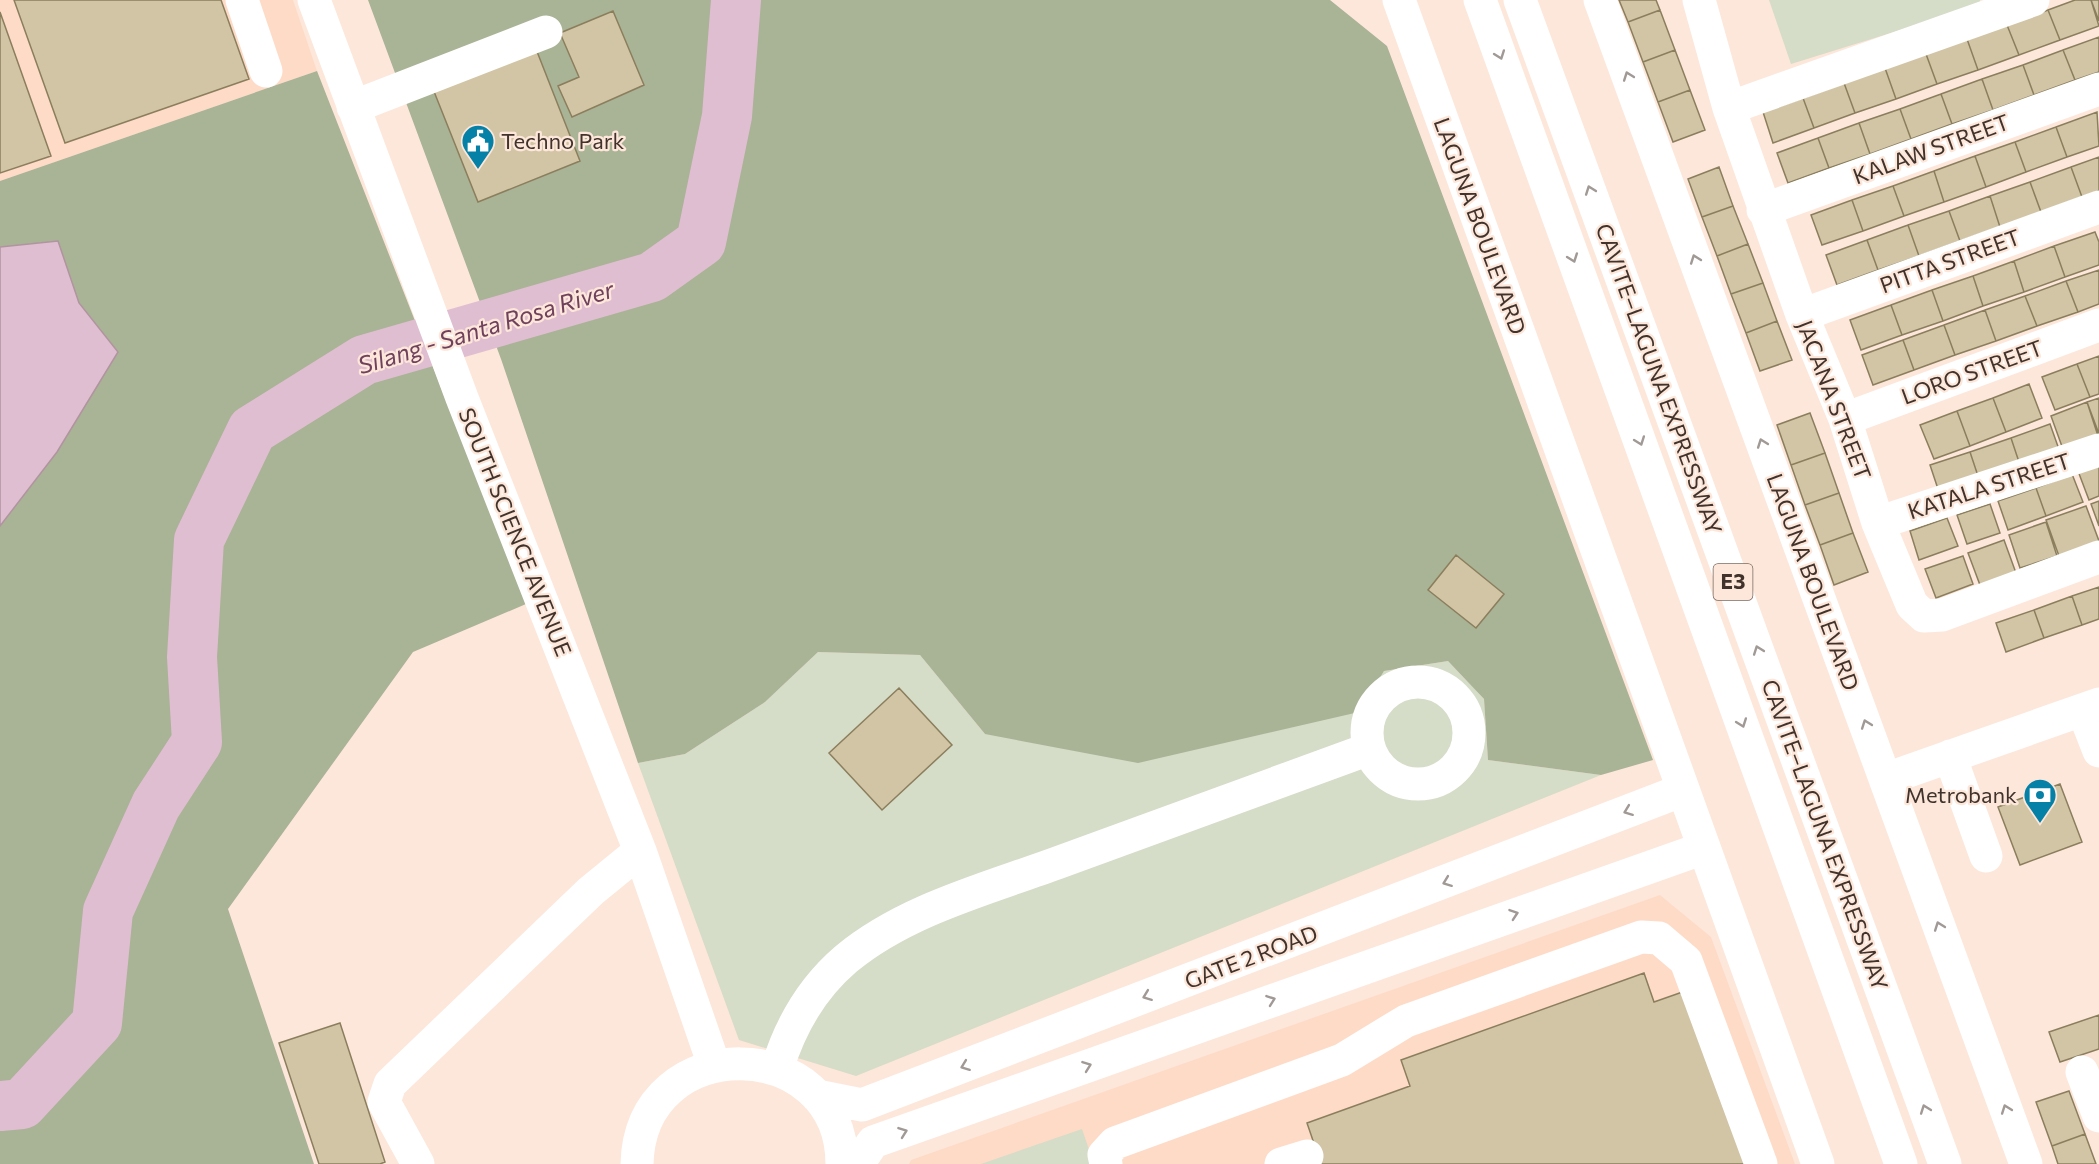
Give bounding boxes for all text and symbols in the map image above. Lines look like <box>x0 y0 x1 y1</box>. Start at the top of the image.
one-way arrow <box>1492 49 1505 60</box>
one-way arrow <box>1623 72 1635 83</box>
street label: KALAW STREET <box>1849 108 2013 189</box>
street label: LAGUNA BOULEVARD <box>1429 114 1532 338</box>
public building icon: Techno Park <box>460 123 496 170</box>
place label: Techno Park <box>501 127 625 154</box>
one-way arrow <box>1584 185 1597 196</box>
street label: CAVITE–LAGUNA EXPRESSWAY <box>1591 220 1728 538</box>
street label: PITTA STREET <box>1876 223 2024 298</box>
one-way arrow <box>1566 252 1579 263</box>
one-way arrow <box>1690 255 1703 265</box>
water label: Silang - Santa Rosa River <box>354 273 619 379</box>
street label: JACANA STREET <box>1792 316 1877 483</box>
street label: LORO STREET <box>1897 333 2046 410</box>
street label: SOUTH SCIENCE AVENUE <box>453 404 578 660</box>
one-way arrow <box>1632 436 1645 446</box>
one-way arrow <box>1757 438 1770 448</box>
street label: KATALA STREET <box>1904 447 2073 524</box>
street label: LAGUNA BOULEVARD <box>1762 470 1865 694</box>
road number: E3 <box>1714 564 1752 600</box>
one-way arrow <box>1752 645 1765 655</box>
street label: CAVITE–LAGUNA EXPRESSWAY <box>1757 676 1894 994</box>
one-way arrow <box>1735 718 1748 728</box>
one-way arrow <box>1860 719 1873 730</box>
bank icon: Metrobank <box>2022 777 2058 824</box>
place label: Metrobank <box>1905 781 2017 808</box>
one-way arrow <box>1624 804 1635 816</box>
one-way arrow <box>1442 875 1453 887</box>
one-way arrow <box>1508 909 1519 922</box>
street label: GATE 2 ROAD <box>1181 919 1321 994</box>
one-way arrow <box>1934 921 1947 932</box>
one-way arrow <box>1142 989 1153 1002</box>
one-way arrow <box>1265 995 1276 1008</box>
one-way arrow <box>960 1059 971 1071</box>
one-way arrow <box>1081 1060 1092 1073</box>
one-way arrow <box>1920 1104 1932 1115</box>
one-way arrow <box>2000 1104 2013 1115</box>
one-way arrow <box>898 1126 908 1139</box>

